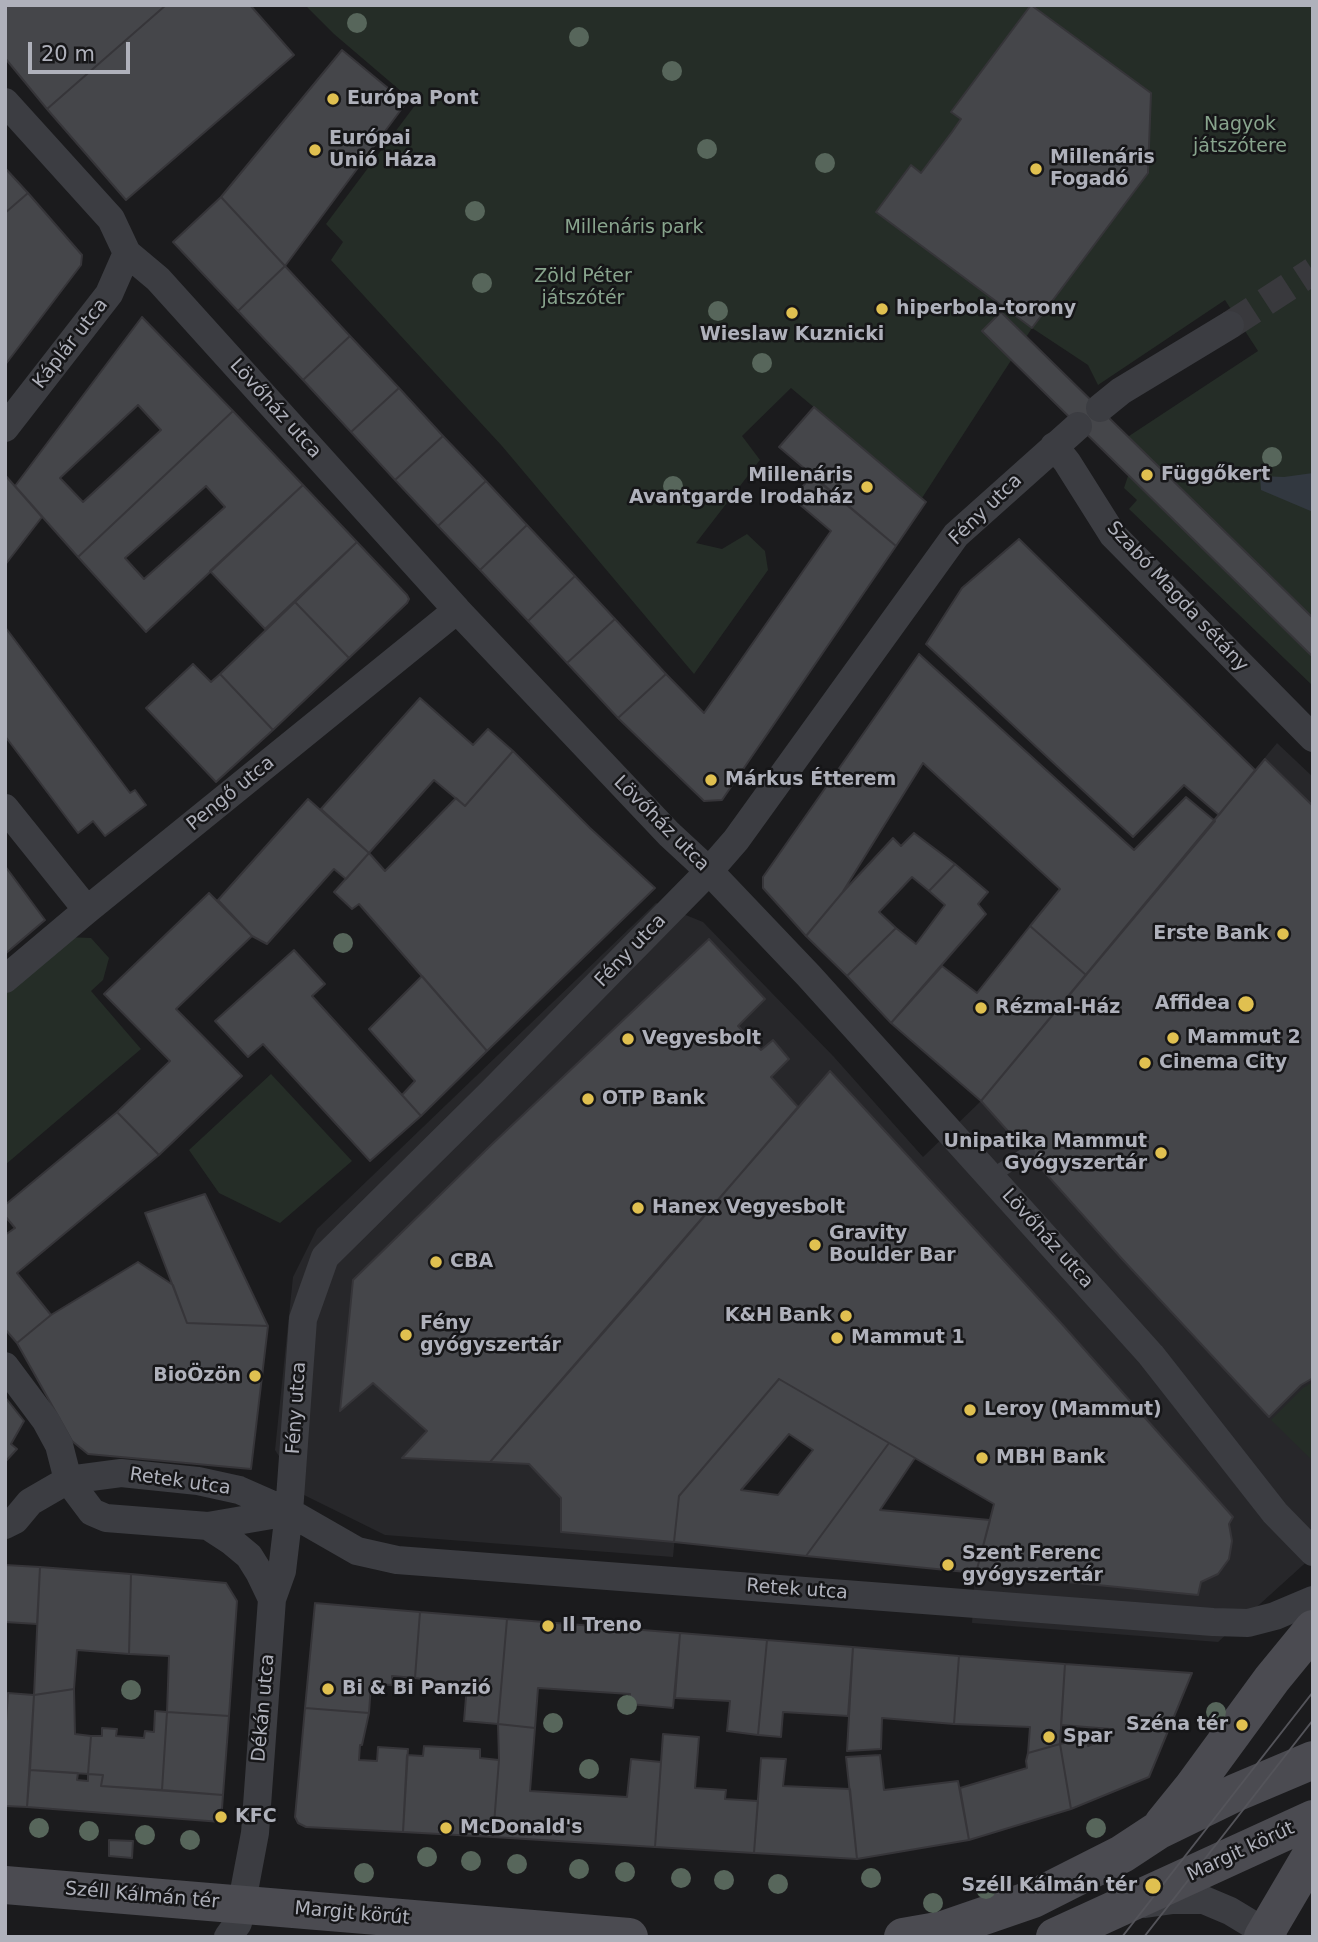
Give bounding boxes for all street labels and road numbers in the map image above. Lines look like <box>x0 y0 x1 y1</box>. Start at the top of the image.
street label: Káplár utca <box>29 294 113 394</box>
street label: Lövőház utca <box>224 355 326 463</box>
street label: Fény utca <box>945 470 1027 550</box>
street label: Szabó Magda sétány <box>1101 517 1253 677</box>
street label: Pengő utca <box>183 752 279 836</box>
street label: Lövőház utca <box>608 771 714 877</box>
street label: Fény utca <box>591 910 671 992</box>
street label: Lövőház utca <box>996 1185 1098 1293</box>
street label: Fény utca <box>282 1361 312 1455</box>
street label: Retek utca <box>128 1464 232 1500</box>
street label: Retek utca <box>745 1575 849 1605</box>
street label: Dékán utca <box>248 1653 280 1763</box>
street label: Margit körút <box>1184 1817 1298 1887</box>
street label: Széll Kálmán tér <box>64 1878 220 1914</box>
street label: Margit körút <box>293 1898 411 1930</box>

